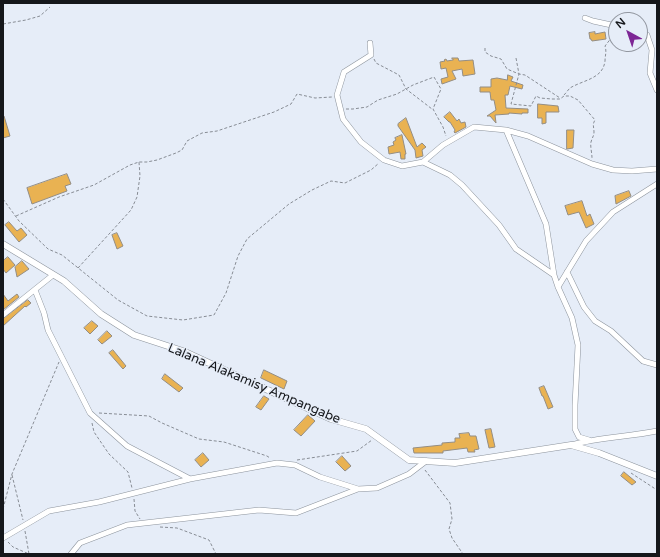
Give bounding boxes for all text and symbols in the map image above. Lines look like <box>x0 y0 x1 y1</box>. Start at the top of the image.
north arrow <box>608 12 648 52</box>
text: N <box>613 15 628 31</box>
street label: Lalana Alakamisy Ampangabe <box>165 340 343 428</box>

